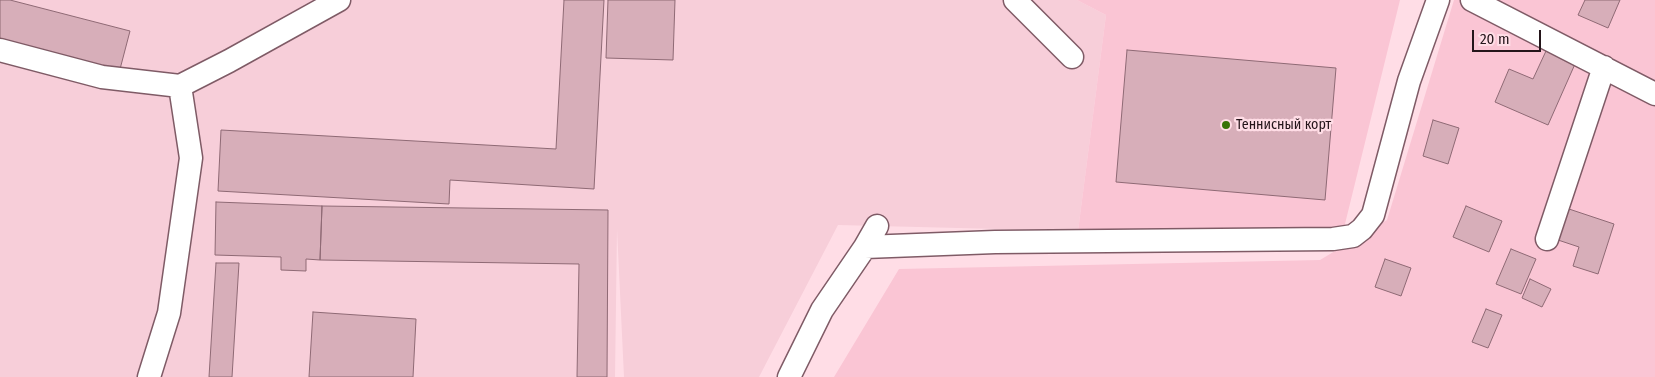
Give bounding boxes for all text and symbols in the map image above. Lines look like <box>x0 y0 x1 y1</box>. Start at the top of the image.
scale bar <box>1475 20 1544 52</box>
text: 20 m <box>1480 30 1510 48</box>
place label: Теннисный корт <box>1236 117 1331 133</box>
marker: Теннисный корт <box>1220 119 1232 131</box>

